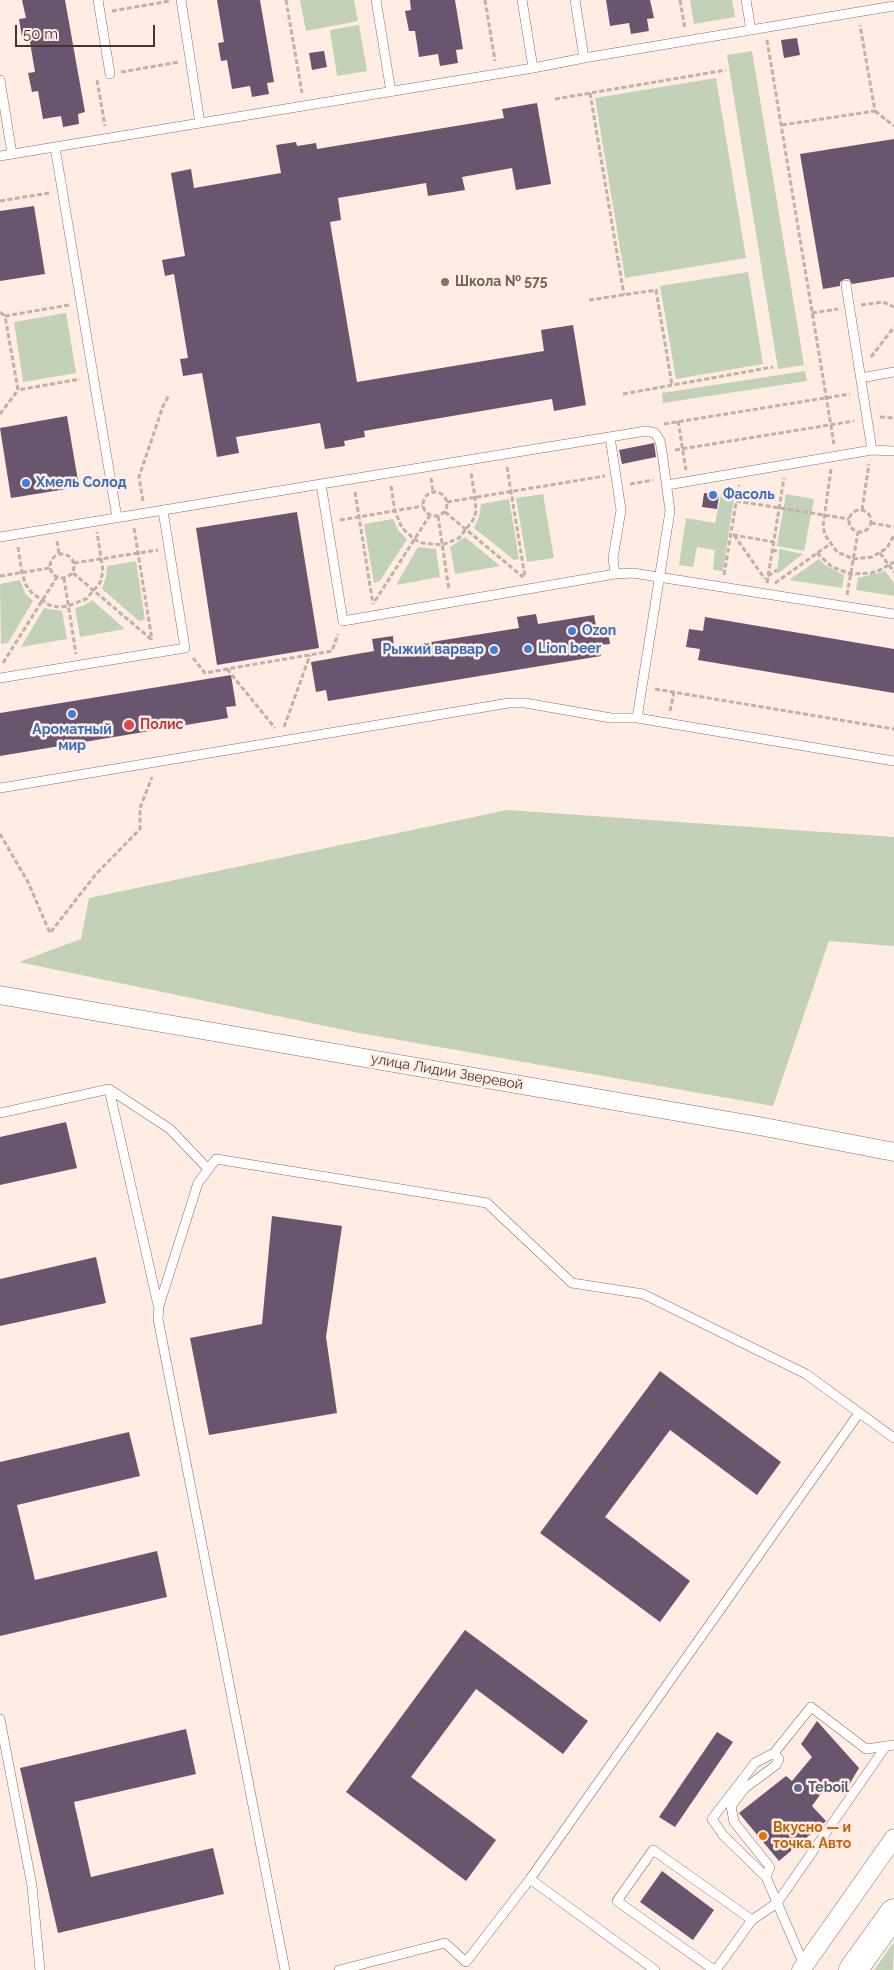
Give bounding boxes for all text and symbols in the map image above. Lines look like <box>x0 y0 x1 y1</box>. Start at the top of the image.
scale bar <box>18 15 158 47</box>
text: 50 m <box>23 25 58 43</box>
place label: Школа № 575 <box>455 274 547 290</box>
marker: Школа № 575 <box>439 276 451 288</box>
place label: Хмель Солод <box>36 475 126 491</box>
marker: Хмель Солод <box>20 477 32 489</box>
place label: Фасоль <box>723 487 775 503</box>
marker: Фасоль <box>707 489 719 501</box>
place label: Ozon <box>582 623 616 639</box>
marker: Ozon <box>566 625 578 637</box>
place label: Lion beer <box>538 641 601 657</box>
place label: Рыжий варвар <box>382 642 484 658</box>
marker: Lion beer <box>522 643 534 655</box>
marker: Рыжий варвар <box>488 644 500 656</box>
marker: Ароматный мир <box>66 708 78 720</box>
place label: Полис <box>140 717 183 733</box>
marker: Полис <box>122 718 136 732</box>
place label: Ароматный мир <box>32 722 112 754</box>
street label: улица Лидии Зверевой <box>370 1050 524 1094</box>
place label: Teboil <box>808 1780 849 1796</box>
marker: Teboil <box>792 1782 804 1794</box>
place label: Вкусно — и точка. Авто <box>773 1820 851 1852</box>
marker: Вкусно — и точка. Авто <box>757 1830 769 1842</box>

